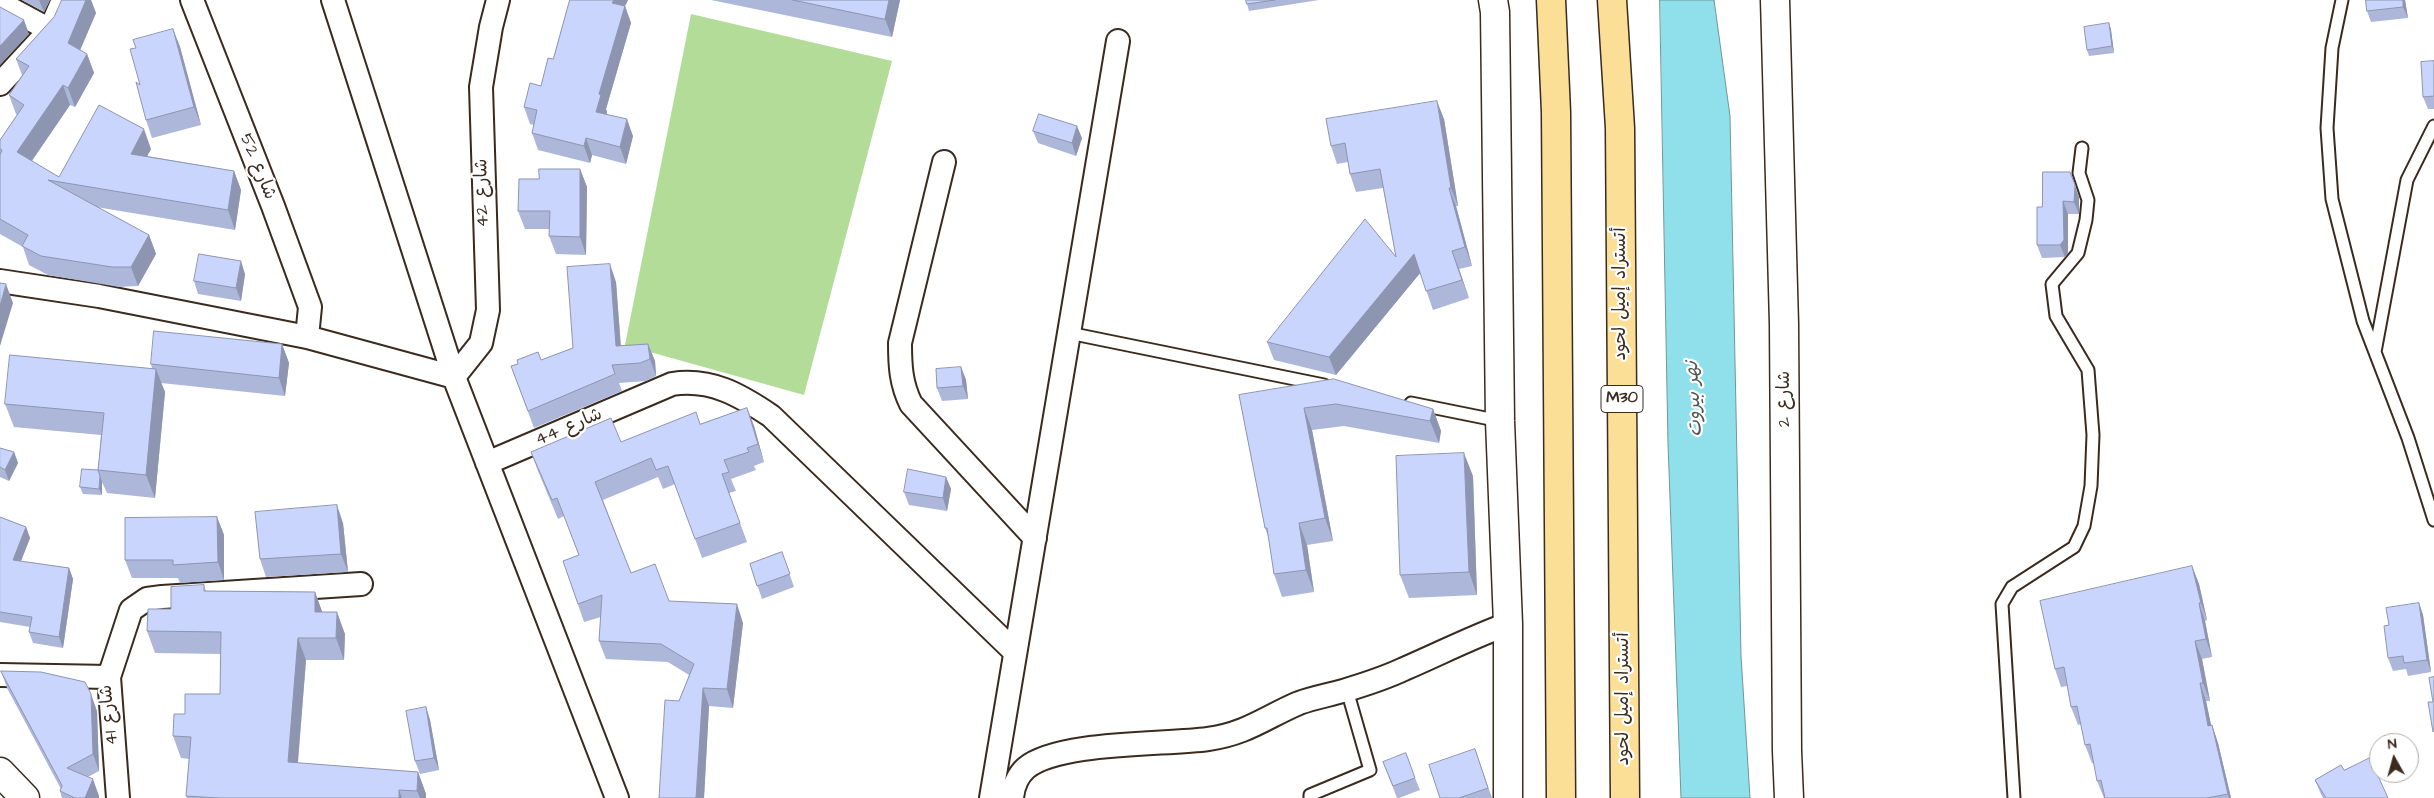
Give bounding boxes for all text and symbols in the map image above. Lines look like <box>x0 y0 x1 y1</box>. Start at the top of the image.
street label: شارع 52 <box>234 131 280 203</box>
street label: شارع 42 <box>472 158 494 228</box>
street label: أتستراد إميل لحود <box>1610 227 1632 361</box>
water label: نهر بيروت <box>1682 361 1708 437</box>
street label: شارع 2 <box>1774 371 1796 427</box>
road number: M30 <box>1601 386 1643 412</box>
street label: شارع 44 <box>532 404 606 452</box>
street label: أتستراد إميل لحود <box>1613 632 1635 766</box>
street label: شارع 41 <box>96 684 124 746</box>
north arrow <box>2369 733 2419 783</box>
text: N <box>2387 734 2398 755</box>

